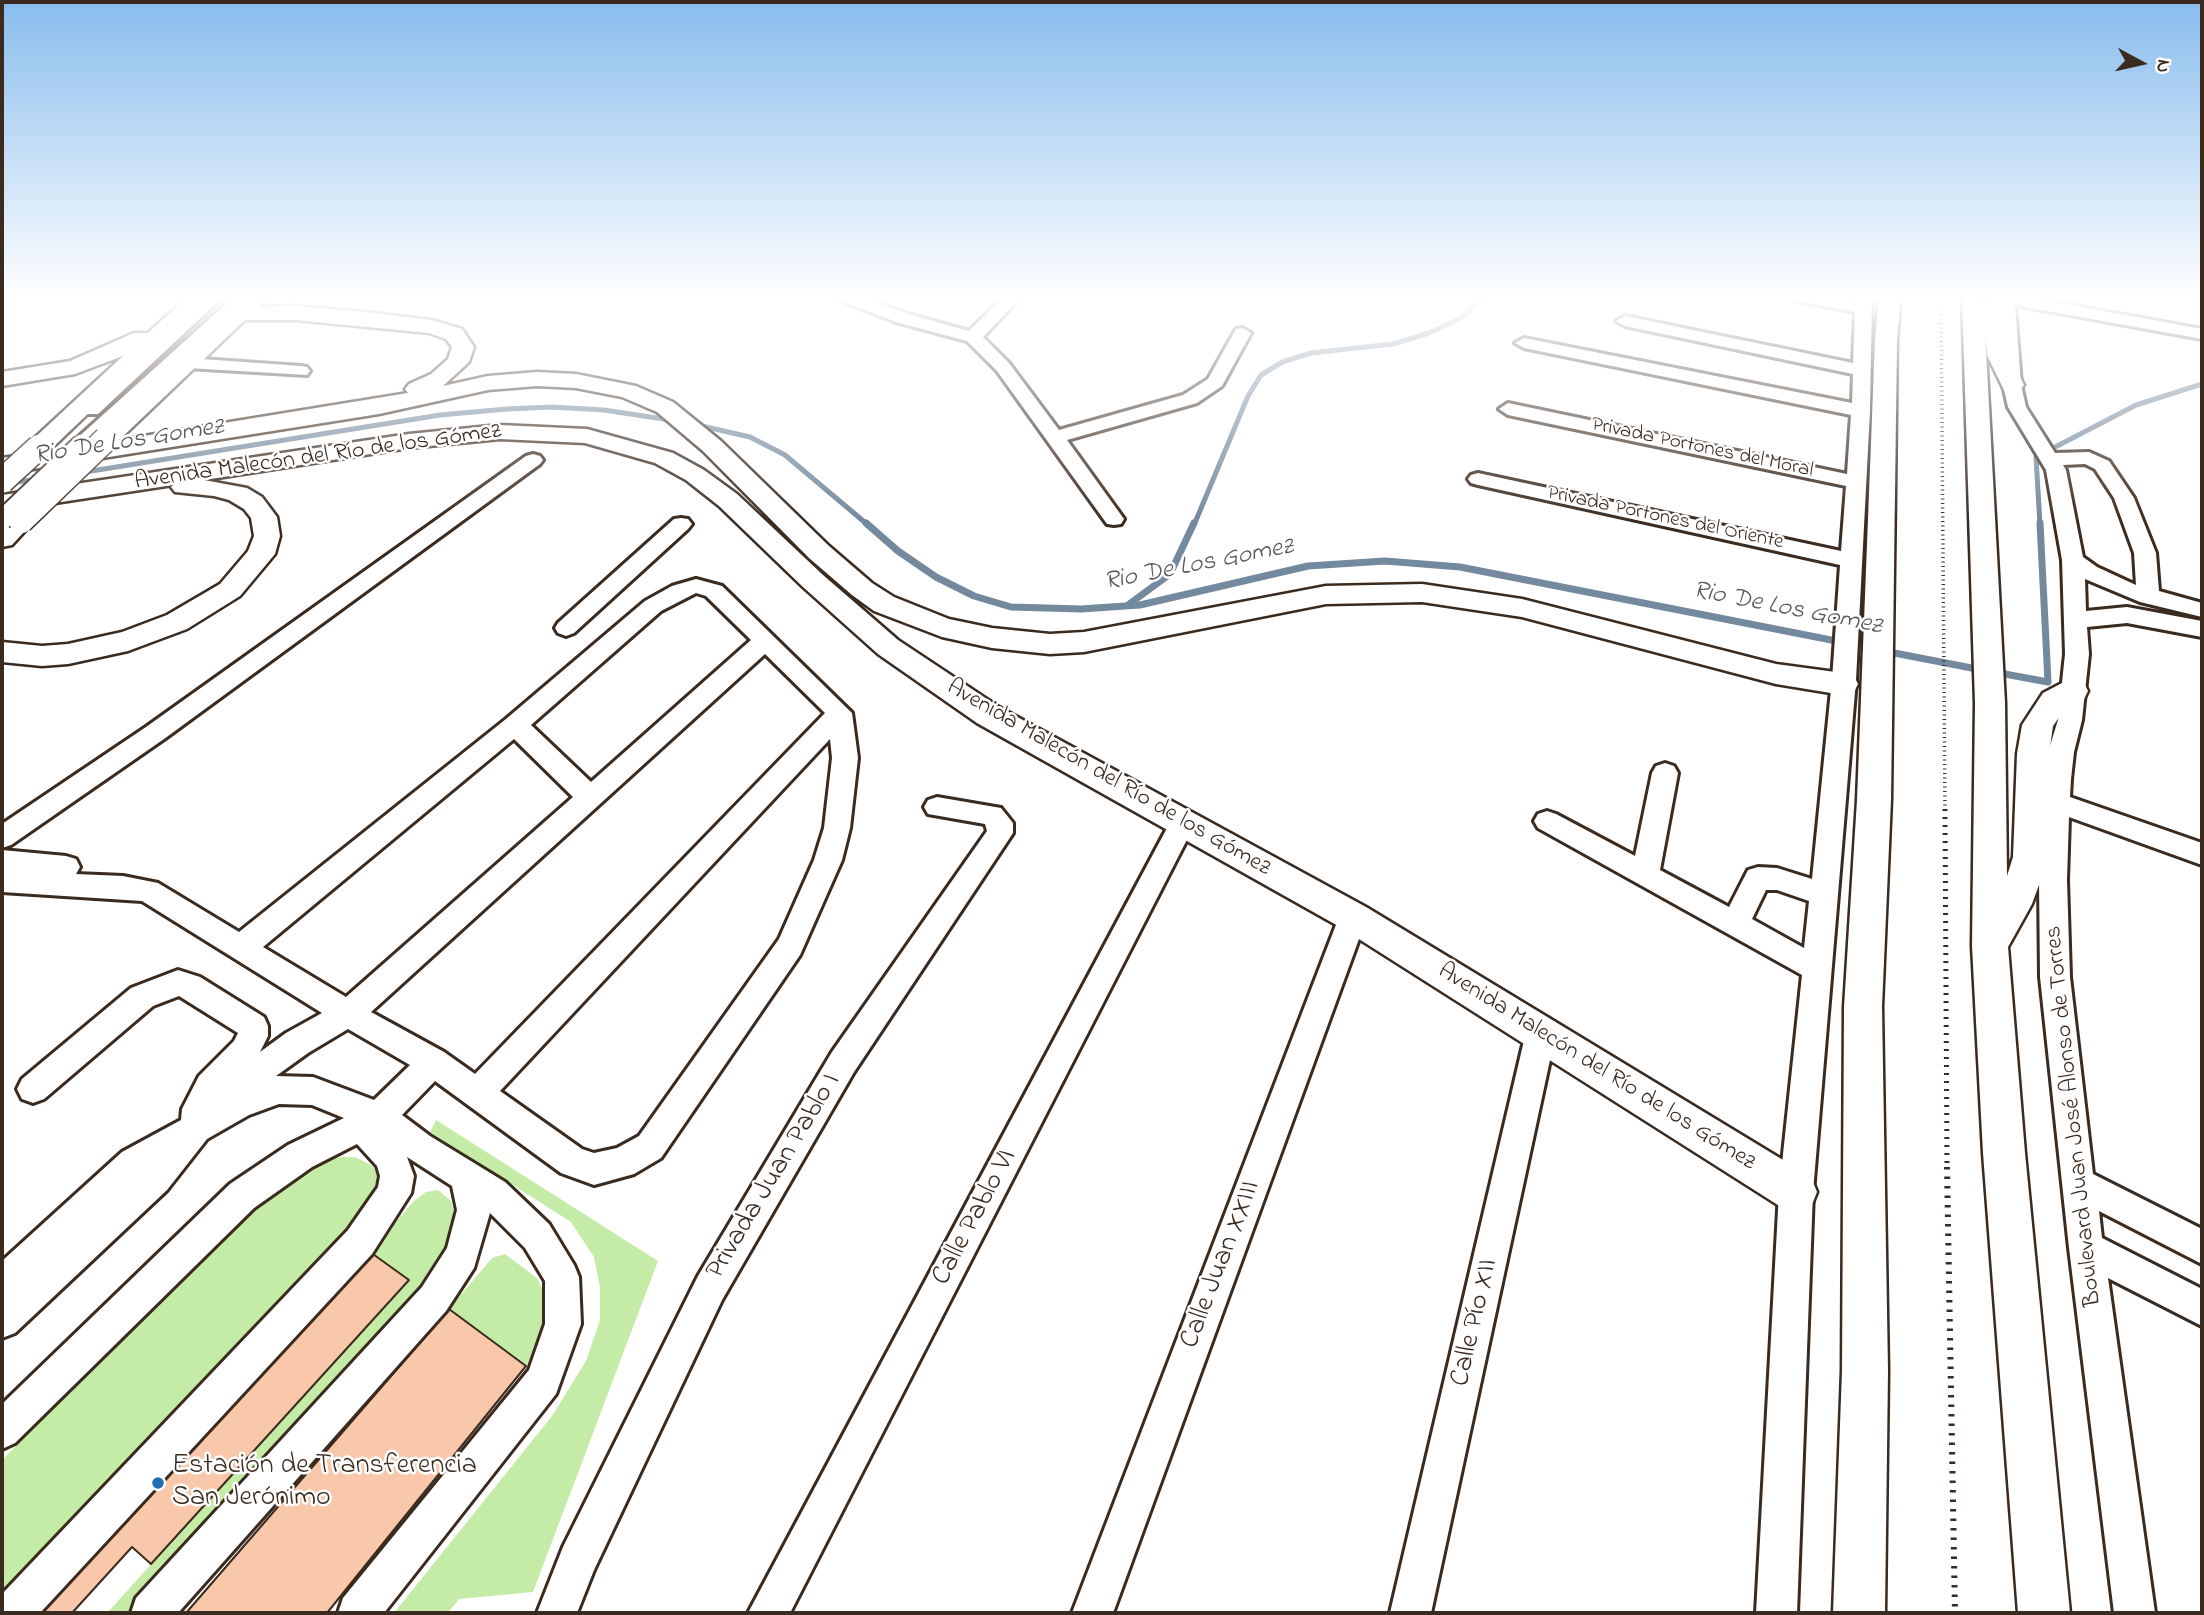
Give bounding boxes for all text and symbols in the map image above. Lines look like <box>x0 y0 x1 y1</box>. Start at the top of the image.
north arrow <box>2106 28 2176 98</box>
text: N <box>2148 58 2177 74</box>
water label: Rio De Los Gomez <box>32 413 226 473</box>
street label: Privada Portones del Moral <box>1589 413 1815 485</box>
street label: Avenida Malecón del Río de los Gómez <box>133 418 503 498</box>
street label: Privada Portones del Oriente <box>1544 482 1786 556</box>
water label: Rio De Los Gomez <box>1102 532 1296 600</box>
water label: Rio De Los Gomez <box>1690 576 1884 644</box>
street label: Avenida Malecón del Río de los Gómez <box>941 674 1275 884</box>
street label: Boulevard Juan José Alonso de Torres <box>2041 924 2109 1308</box>
street label: Avenida Malecón del Río de los Gómez <box>1432 958 1760 1178</box>
street label: Privada Juan Pablo I <box>700 1068 850 1286</box>
street label: Calle Pablo VI <box>926 1144 1026 1292</box>
street label: Calle Juan XXIII <box>1175 1176 1269 1354</box>
street label: Calle Pío XII <box>1445 1256 1507 1390</box>
place label: Estación de Transferencia San Jerónimo <box>172 1450 477 1516</box>
marker: Estación de Transferencia San Jerónimo <box>150 1475 166 1491</box>

